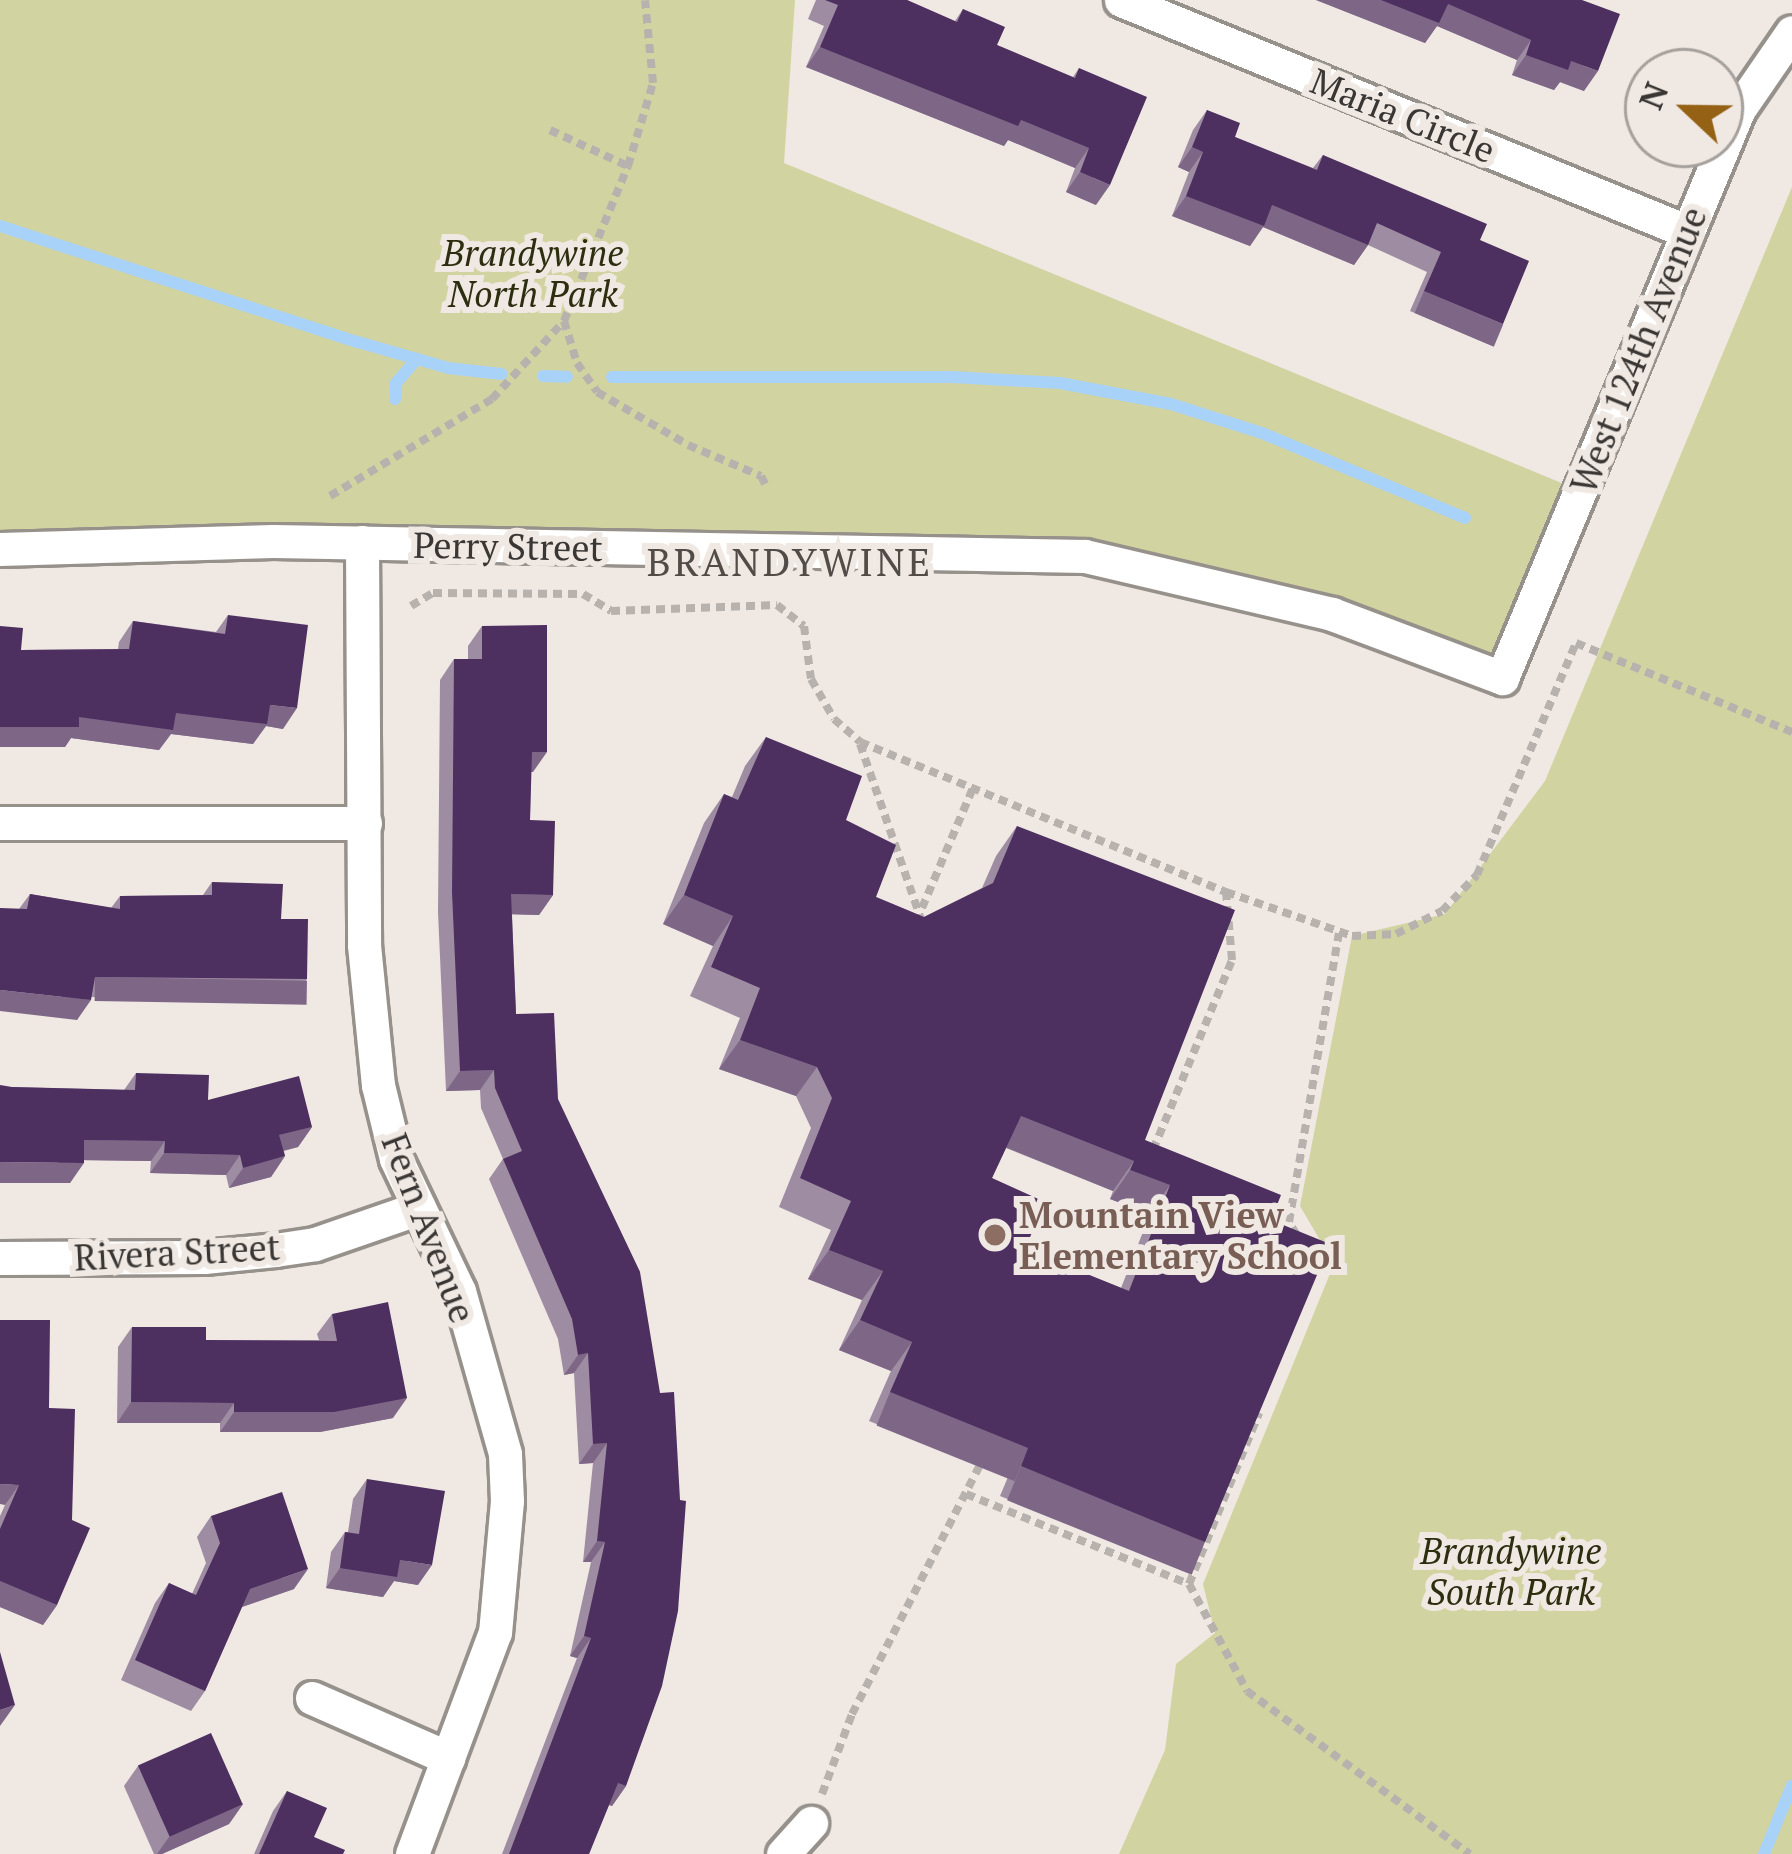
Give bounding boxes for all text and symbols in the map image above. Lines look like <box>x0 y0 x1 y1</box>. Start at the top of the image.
north arrow <box>1624 48 1744 168</box>
street label: Maria Circle <box>1305 59 1501 171</box>
text: N <box>1628 76 1678 115</box>
street label: West 124th Avenue <box>1561 200 1715 500</box>
park label: Brandywine North Park <box>442 230 624 315</box>
street label: Perry Street <box>413 523 603 569</box>
district label: BRANDYWINE <box>647 538 933 584</box>
street label: Fern Avenue <box>373 1127 485 1329</box>
place label: Mountain View Elementary School <box>1019 1192 1342 1277</box>
marker: Mountain View Elementary School <box>982 1222 1008 1248</box>
street label: Rivera Street <box>73 1225 281 1279</box>
park label: Brandywine South Park <box>1420 1528 1602 1613</box>

